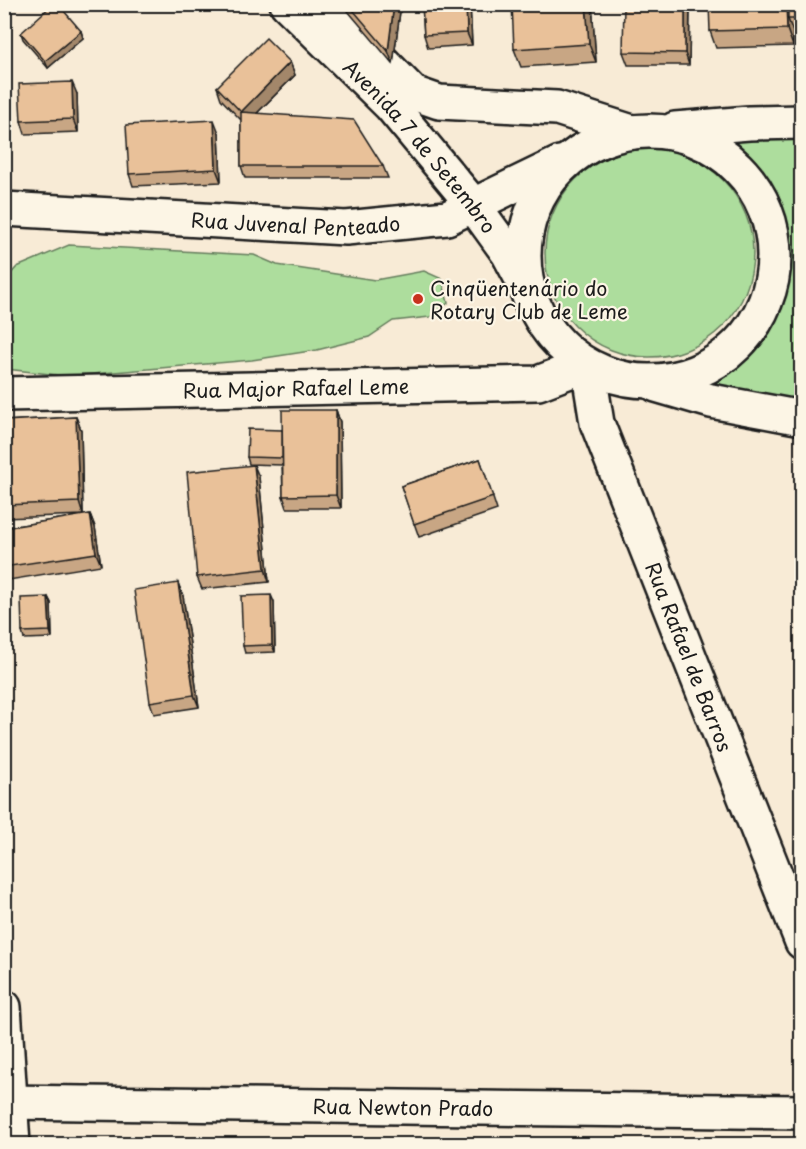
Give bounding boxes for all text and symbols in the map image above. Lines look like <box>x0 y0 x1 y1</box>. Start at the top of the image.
street label: Avenida 7 de Setembro <box>337 52 504 239</box>
street label: Rua Juvenal Penteado <box>190 204 401 243</box>
place label: Cinqüentenário do Rotary Club de Leme <box>430 273 628 326</box>
marker: Cinqüentenário do Rotary Club de Leme <box>411 292 425 306</box>
street label: Rua Major Rafael Leme <box>183 371 409 405</box>
street label: Rua Rafael de Barros <box>638 557 740 756</box>
street label: Rua Newton Prado <box>312 1091 494 1123</box>

